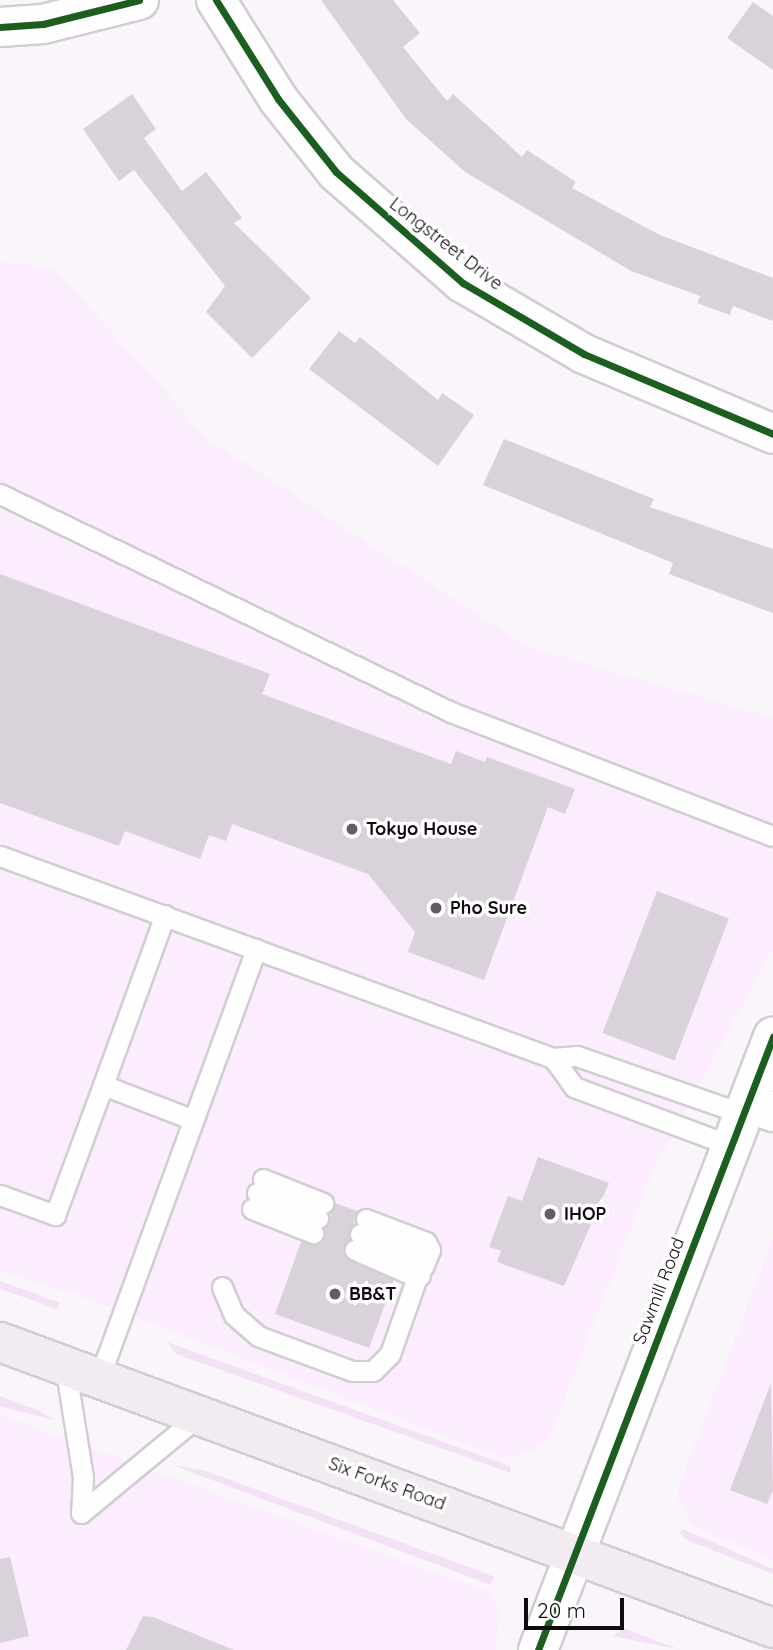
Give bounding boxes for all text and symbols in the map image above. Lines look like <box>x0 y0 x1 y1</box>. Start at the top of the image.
street label: Longstreet Drive <box>385 193 507 295</box>
place label: Tokyo House <box>366 818 477 840</box>
marker: Tokyo House <box>344 821 360 837</box>
place label: Pho Sure <box>450 897 527 919</box>
marker: Pho Sure <box>428 900 444 916</box>
place label: IHOP <box>564 1203 606 1225</box>
marker: IHOP <box>542 1206 558 1222</box>
street label: Sawmill Road <box>629 1235 689 1347</box>
place label: BB&T <box>349 1283 397 1305</box>
marker: BB&T <box>327 1286 343 1302</box>
street label: Six Forks Road <box>326 1453 448 1515</box>
scale bar <box>528 1584 628 1628</box>
text: 20 m <box>537 1597 586 1623</box>

